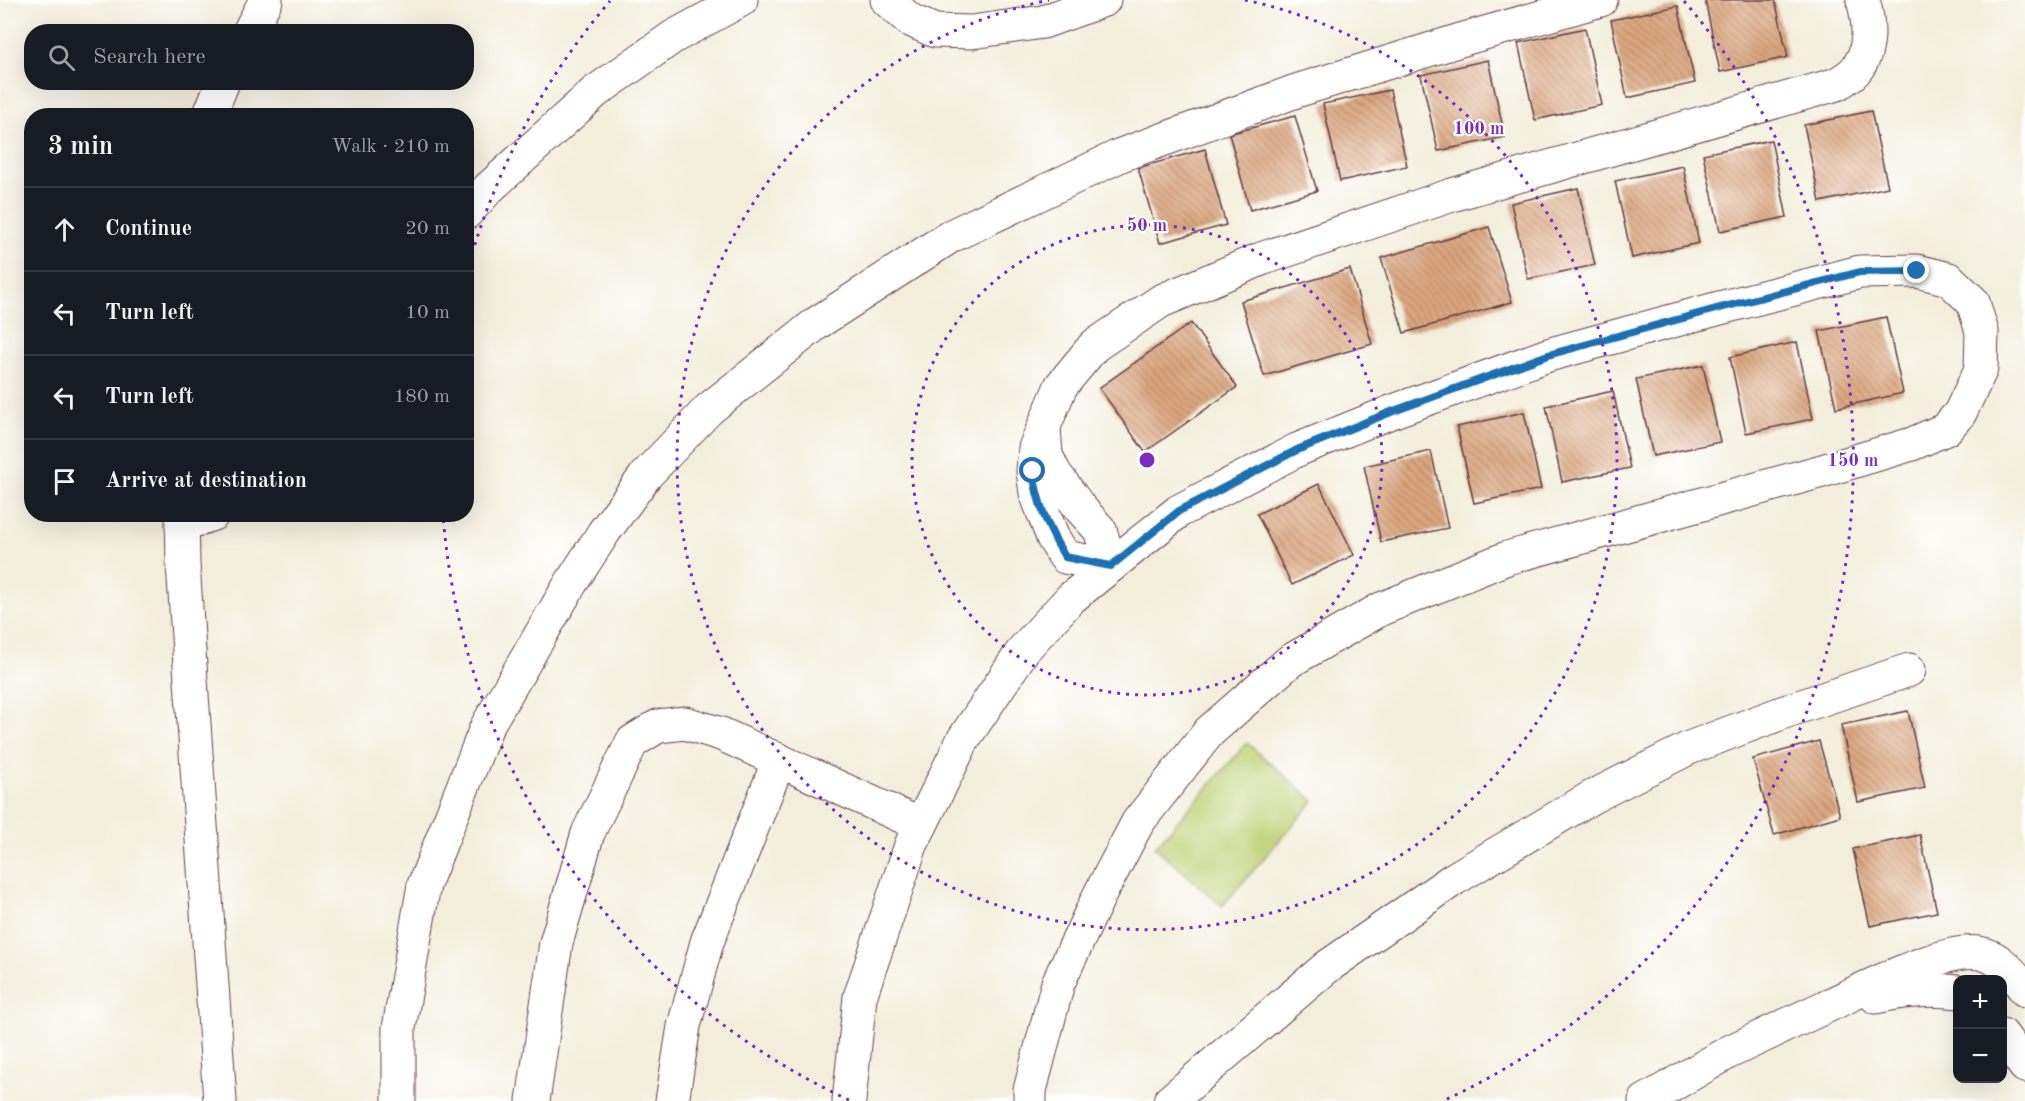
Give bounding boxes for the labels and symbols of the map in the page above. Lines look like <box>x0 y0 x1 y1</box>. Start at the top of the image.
text: 100 m <box>1454 120 1504 138</box>
text: 50 m <box>1127 217 1167 235</box>
route end <box>1903 257 1929 283</box>
centre of rings <box>1137 450 1157 470</box>
text: 150 m <box>1828 452 1878 470</box>
route start <box>1019 457 1045 483</box>

